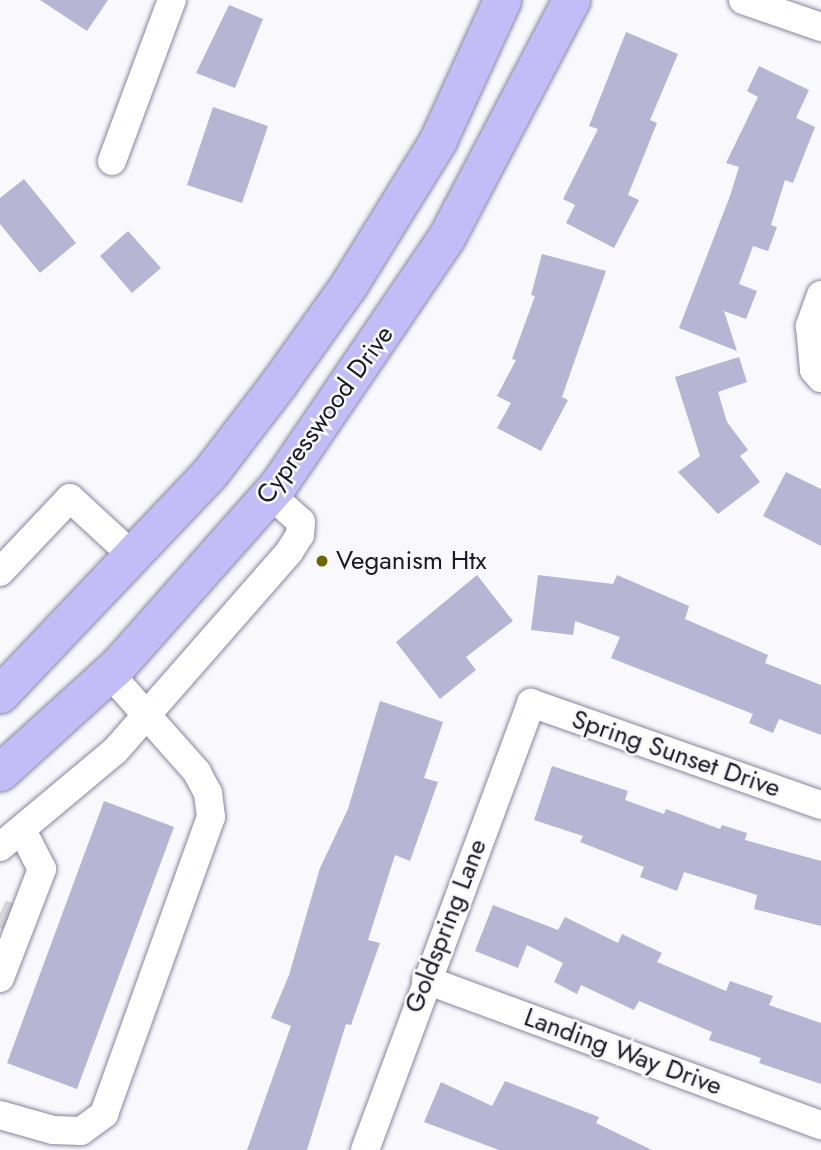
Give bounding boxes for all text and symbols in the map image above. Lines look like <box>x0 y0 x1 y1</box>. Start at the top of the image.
street label: Cypresswood Drive <box>250 320 400 510</box>
place label: Veganism Htx <box>336 545 487 577</box>
marker: Veganism Htx <box>314 553 330 569</box>
street label: Spring Sunset Drive <box>568 704 784 804</box>
street label: Goldspring Lane <box>399 835 493 1017</box>
street label: Landing Way Drive <box>520 1002 726 1102</box>

